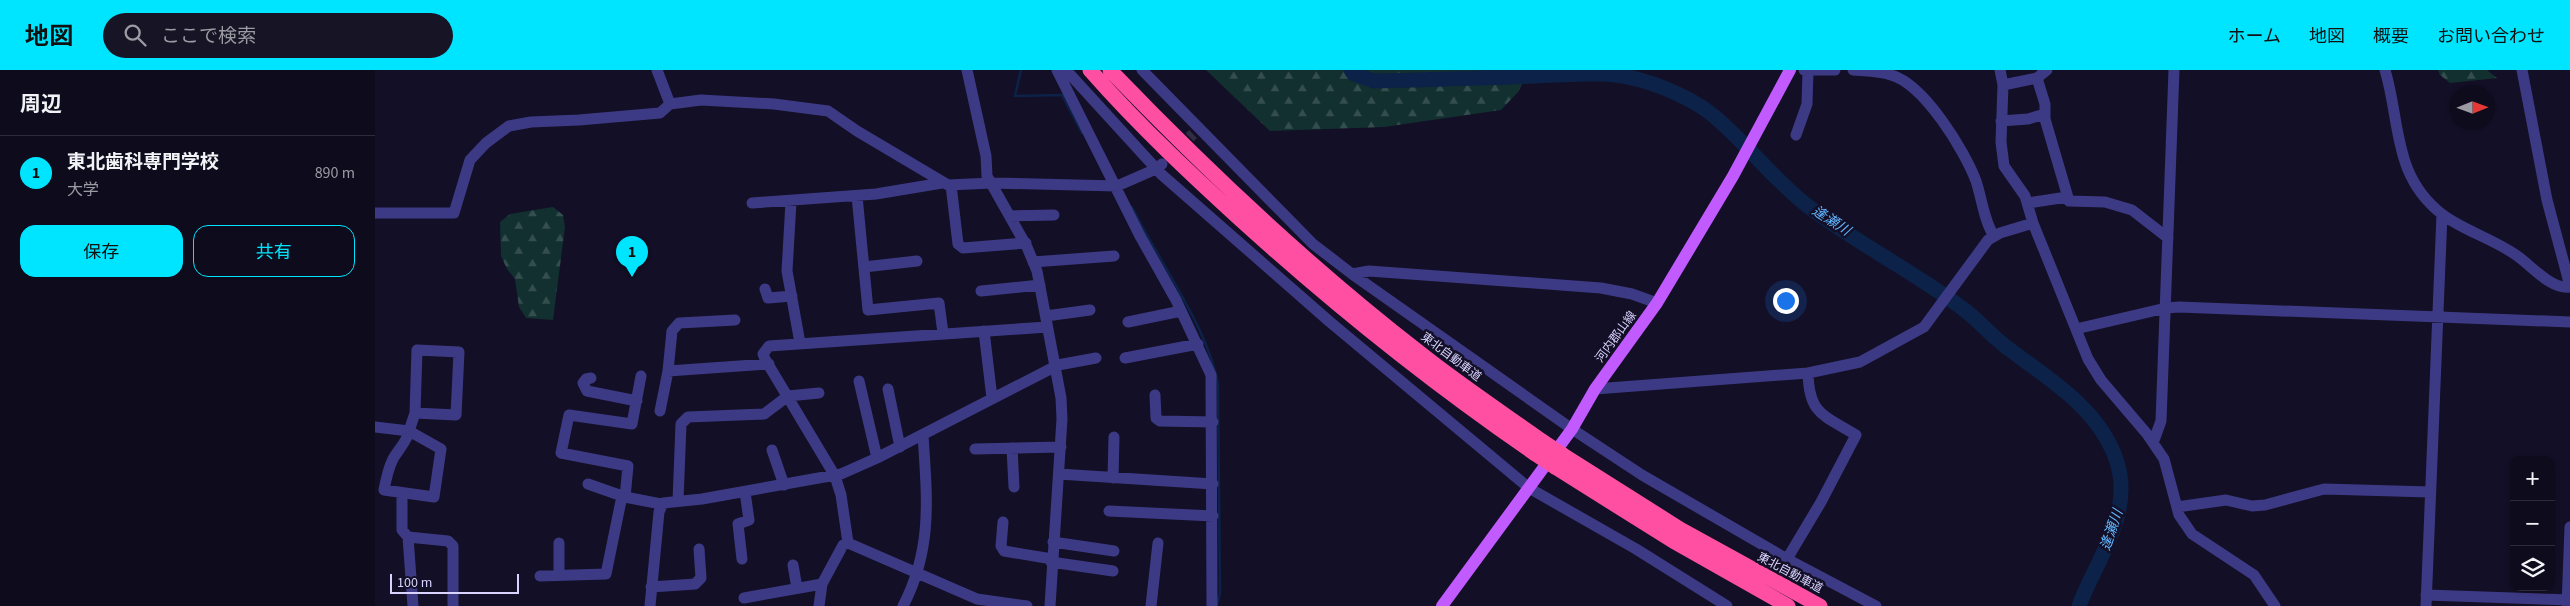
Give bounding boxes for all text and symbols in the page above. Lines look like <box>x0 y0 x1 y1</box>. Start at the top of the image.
search box <box>103 13 453 58</box>
text: 地図 <box>25 19 73 54</box>
icon: search <box>121 21 149 49</box>
text: ここで検索 <box>161 23 256 50</box>
text: ホーム <box>2228 24 2281 49</box>
text: 地図 <box>2309 24 2345 49</box>
text: 概要 <box>2373 24 2409 49</box>
text: お問い合わせ <box>2437 24 2545 49</box>
north arrow <box>2450 85 2495 130</box>
text: 周辺 <box>20 89 62 119</box>
text: 東北歯科専門学校 <box>67 149 219 176</box>
text: 1 <box>32 162 40 184</box>
text: 890 m <box>315 162 355 184</box>
text: 大学 <box>67 179 99 201</box>
water label: 逢瀬川 <box>1808 201 1856 242</box>
button: 保存 <box>20 225 183 277</box>
button: 共有 <box>193 225 355 277</box>
pin: 1 <box>616 236 648 277</box>
your location <box>1773 288 1799 314</box>
street label: 河内郡山線 <box>1591 308 1641 366</box>
street label: 東北自動車道 <box>1417 329 1485 385</box>
map controls <box>2510 456 2555 591</box>
button: + <box>2510 456 2555 501</box>
button: − <box>2510 501 2555 546</box>
water label: 逢瀬川 <box>2096 505 2129 553</box>
button: layers <box>2510 546 2555 591</box>
street label: 東北自動車道 <box>1754 549 1826 597</box>
scale bar <box>390 571 519 594</box>
text: 100 m <box>397 573 432 593</box>

